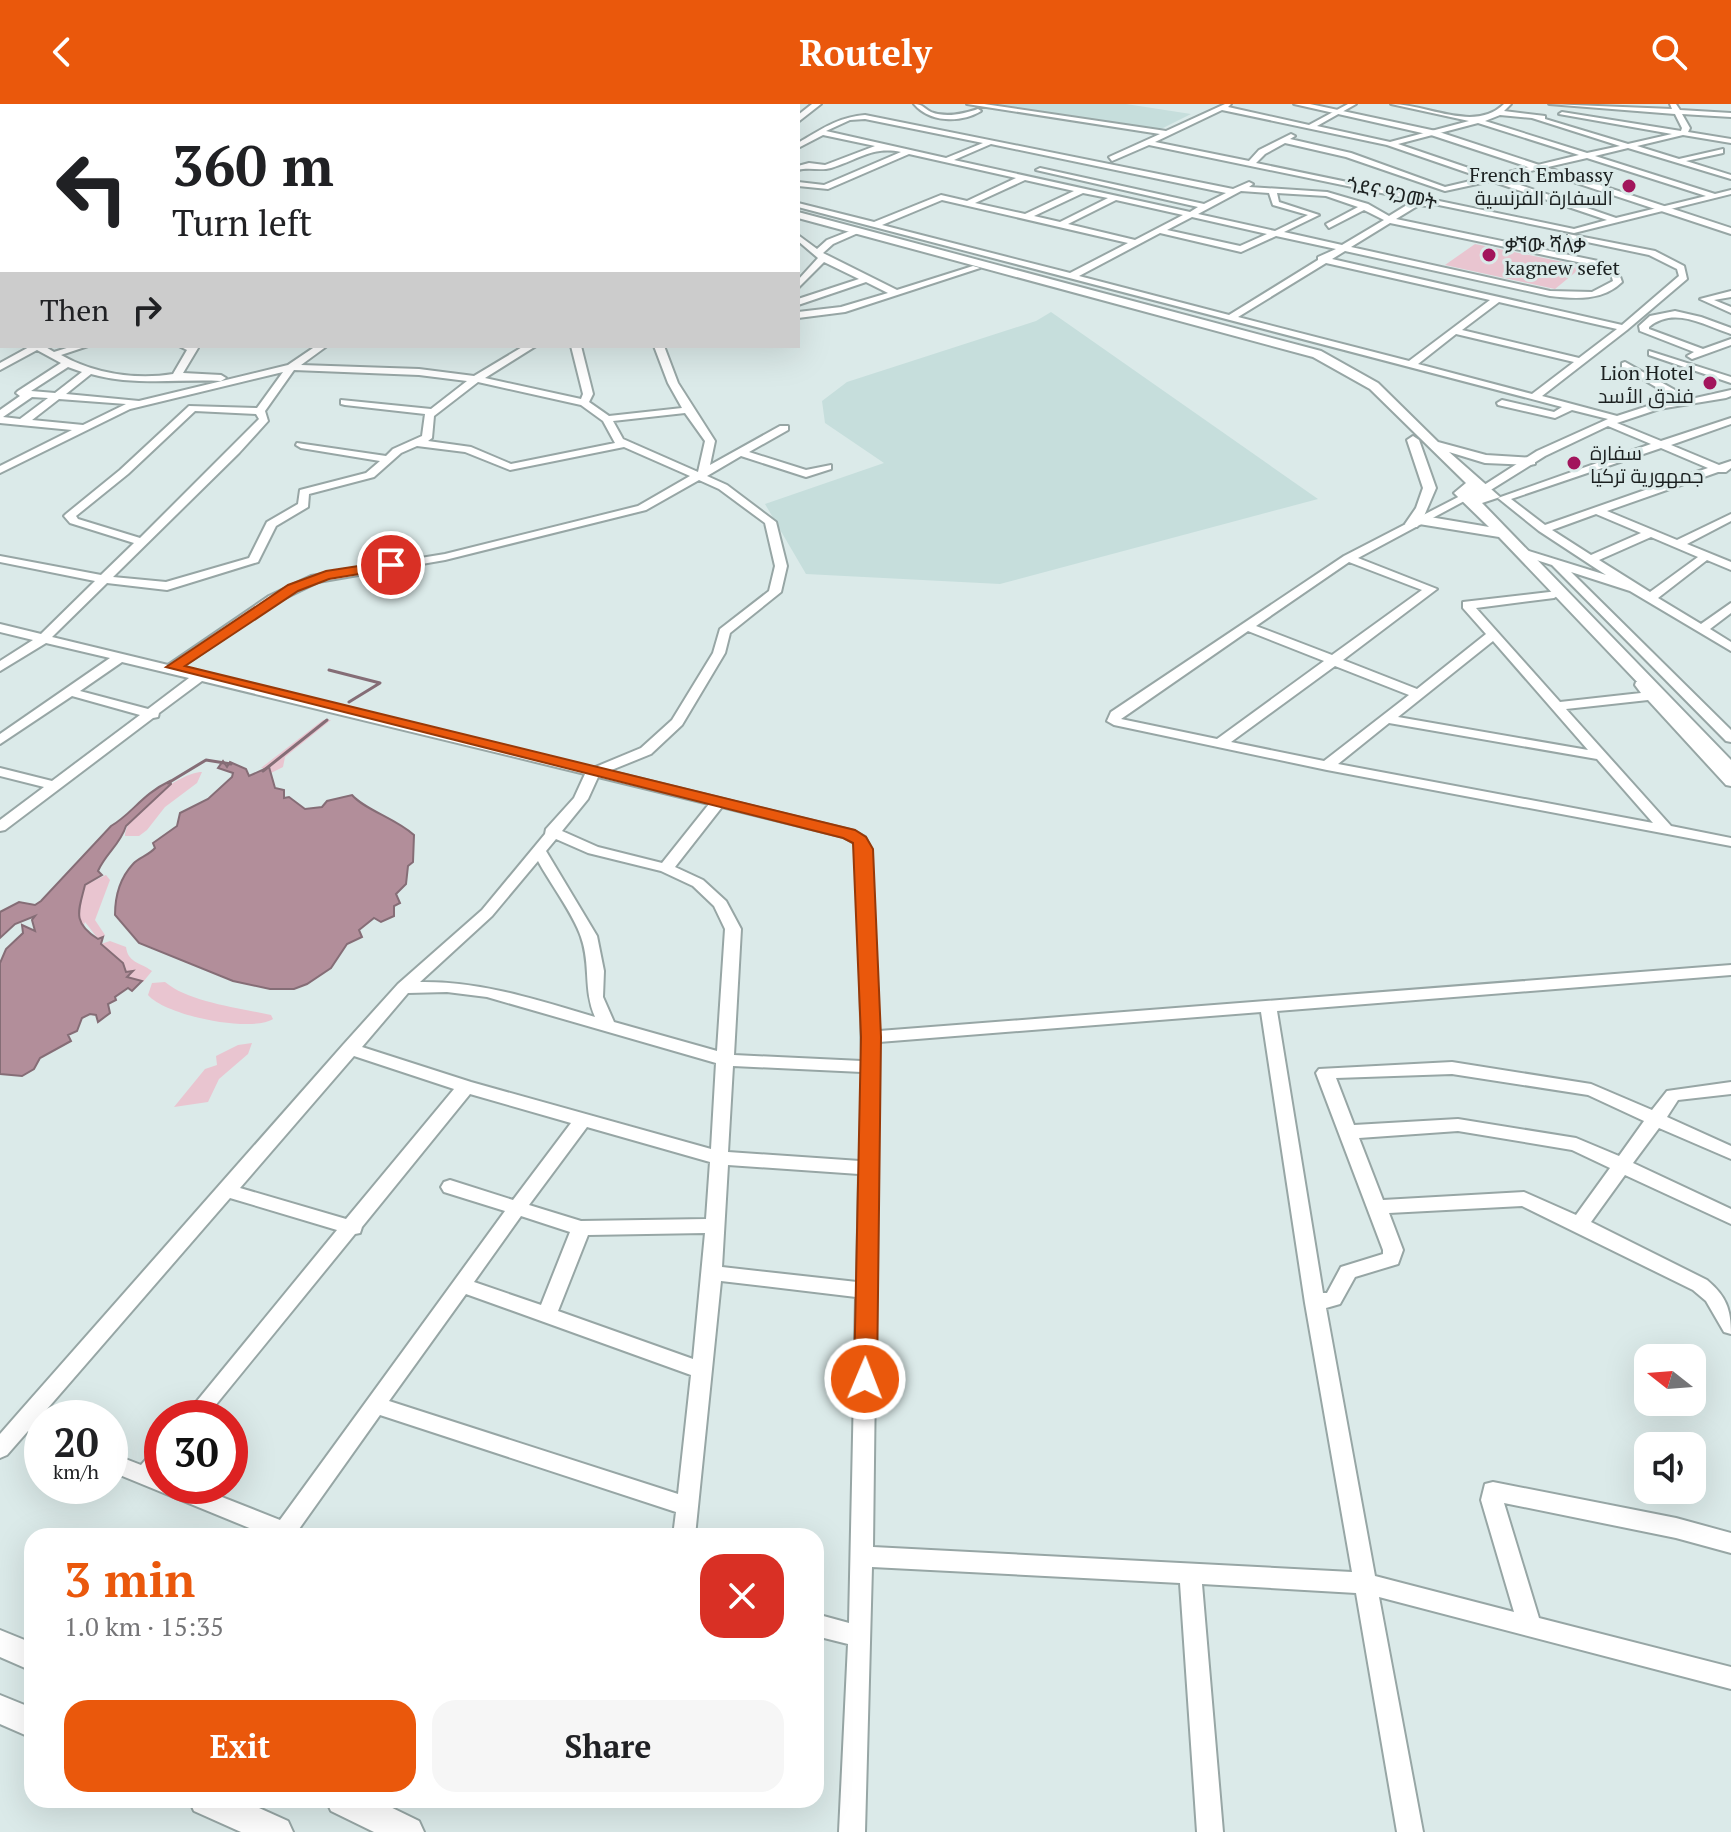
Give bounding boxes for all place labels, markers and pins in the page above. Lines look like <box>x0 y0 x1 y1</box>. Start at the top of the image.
place label: French Embassy السفارة الفرنسية <box>1469 161 1614 211</box>
marker: French Embassy السفارة الفرنسية <box>1620 177 1638 195</box>
place label: ቃኘው ሻለቃ kagnew sefet <box>1505 231 1621 281</box>
marker: ቃኘው ሻለቃ kagnew sefet <box>1480 246 1498 264</box>
place label: Lion Hotel فندق الأسد <box>1598 359 1694 409</box>
marker: Lion Hotel فندق الأسد <box>1701 374 1719 392</box>
place label: سفارة جمهورية تركيا <box>1590 439 1704 489</box>
marker: سفارة جمهورية تركيا <box>1565 454 1583 472</box>
pin <box>357 531 425 599</box>

